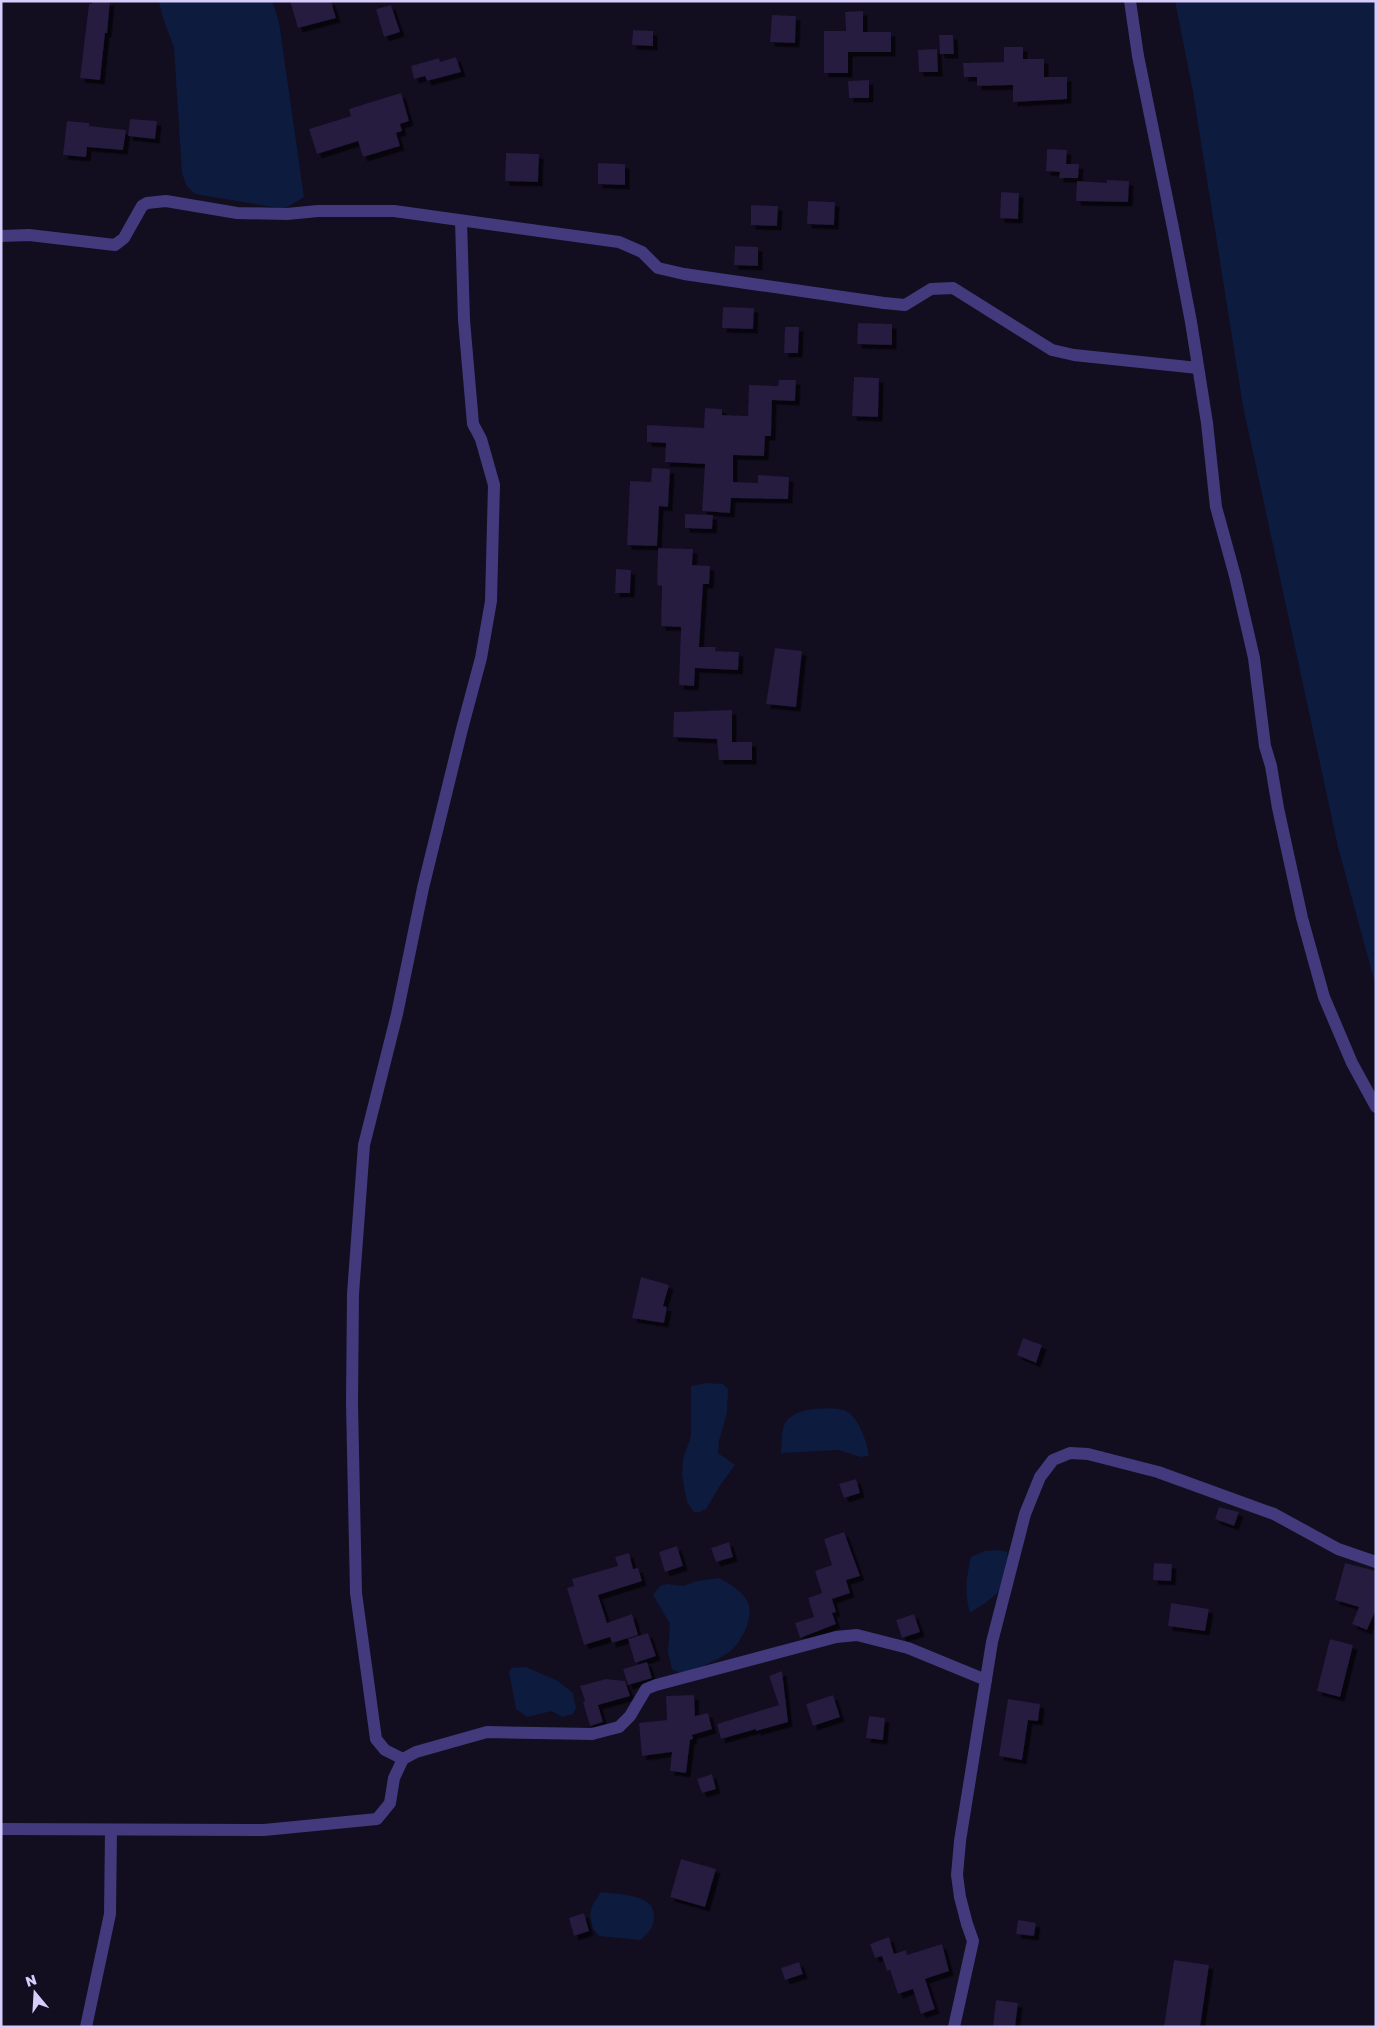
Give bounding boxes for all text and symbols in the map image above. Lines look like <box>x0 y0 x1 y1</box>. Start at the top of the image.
north arrow <box>10 1968 60 2018</box>
text: N <box>23 1970 39 1990</box>

